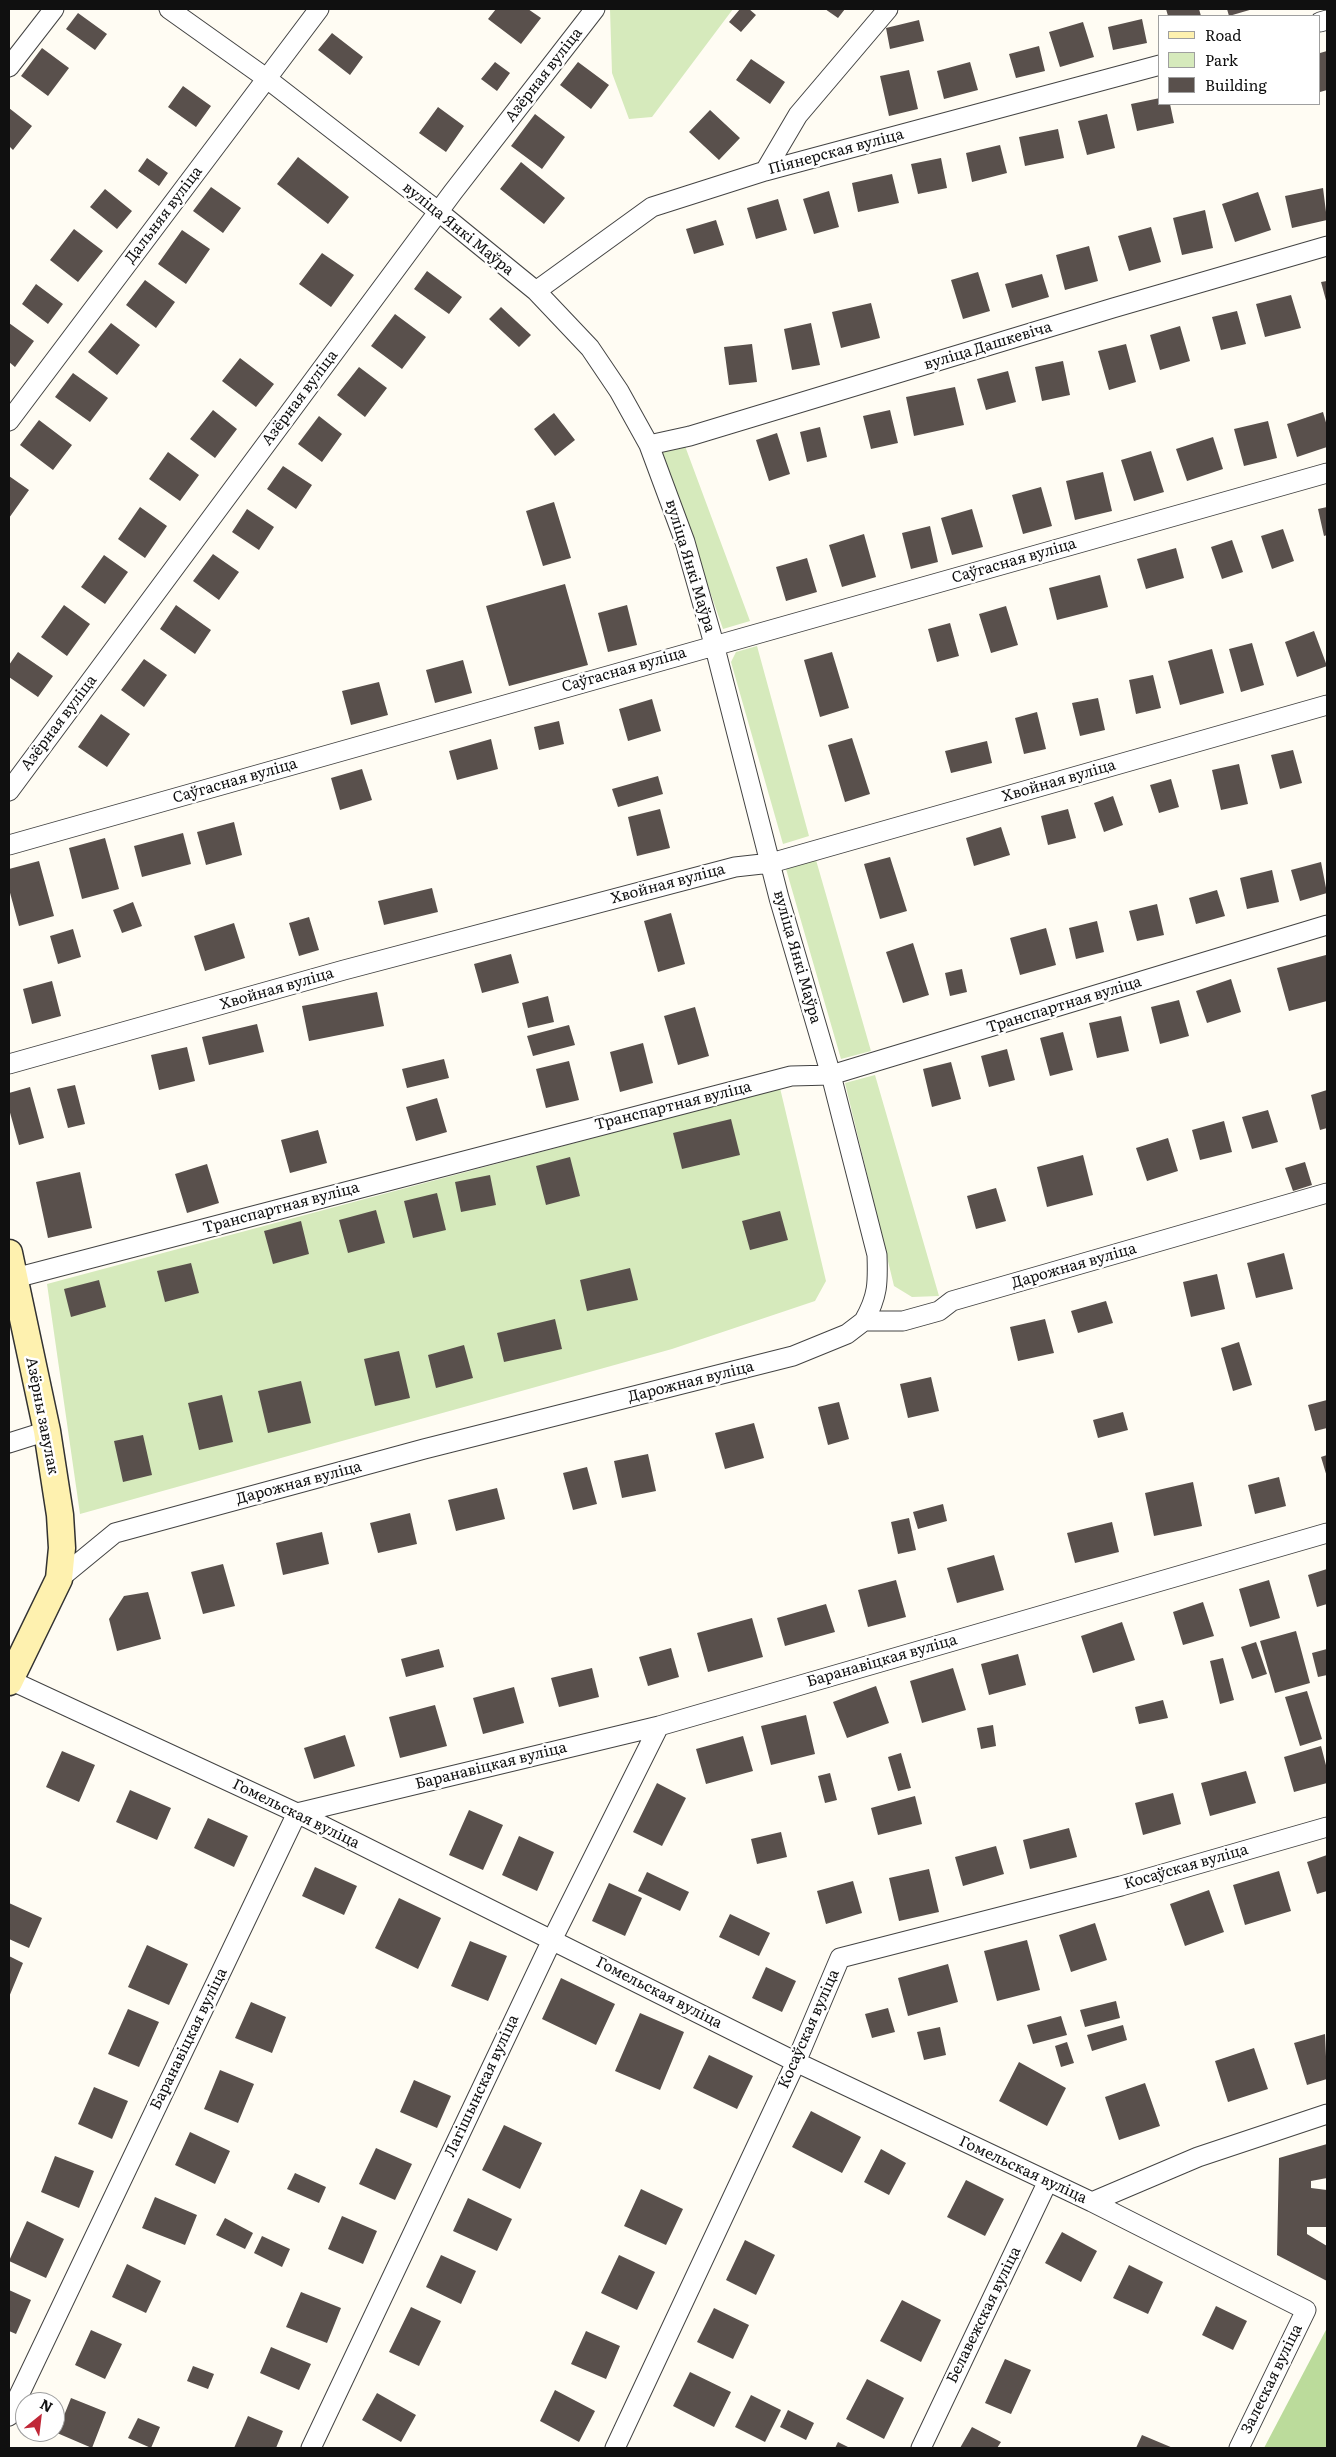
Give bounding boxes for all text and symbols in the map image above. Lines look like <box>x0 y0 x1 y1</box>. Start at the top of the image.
legend <box>1158 15 1321 105</box>
text: Road <box>1205 23 1241 46</box>
street label: Азёрная вуліца <box>502 24 586 126</box>
text: Park <box>1205 48 1238 71</box>
text: Building <box>1205 73 1267 96</box>
street label: Піянерская вуліца <box>766 125 906 179</box>
street label: Дальняя вуліца <box>122 163 206 267</box>
street label: вуліца Янкі Маўра <box>399 179 517 279</box>
street label: вуліца Дашкевіча <box>922 318 1054 374</box>
street label: Азёрная вуліца <box>258 347 342 449</box>
street label: вуліца Янкі Маўра <box>661 497 719 635</box>
street label: Саўгасная вуліца <box>950 535 1078 587</box>
street label: Саўгасная вуліца <box>560 644 688 696</box>
street label: Азёрная вуліца <box>17 672 101 774</box>
street label: Саўгасная вуліца <box>171 755 299 807</box>
street label: Хвойная вуліца <box>1000 756 1118 806</box>
street label: Хвойная вуліца <box>609 860 727 908</box>
street label: вуліца Янкі Маўра <box>769 888 825 1026</box>
street label: Хвойная вуліца <box>218 964 336 1014</box>
street label: Транспартная вуліца <box>984 973 1144 1037</box>
street label: Транспартная вуліца <box>593 1078 753 1134</box>
street label: Транспартная вуліца <box>201 1178 361 1238</box>
street label: Дарожная вуліца <box>1010 1240 1138 1292</box>
street label: Азёрны завулак <box>22 1356 62 1476</box>
street label: Дарожная вуліца <box>626 1358 756 1406</box>
street label: Дарожная вуліца <box>234 1458 364 1508</box>
street label: Баранавіцкая вуліца <box>805 1631 959 1691</box>
street label: Баранавіцкая вуліца <box>413 1738 569 1794</box>
street label: Гомельская вуліца <box>230 1775 362 1853</box>
street label: Косаўская вуліца <box>1122 1841 1250 1893</box>
street label: Гомельская вуліца <box>593 1953 725 2033</box>
street label: Баранавіцкая вуліца <box>147 1965 231 2113</box>
street label: Косаўская вуліца <box>775 1967 843 2091</box>
street label: Лагішынская вуліца <box>441 2012 523 2160</box>
street label: Гомельская вуліца <box>956 2132 1090 2208</box>
street label: Белавежская вуліца <box>943 2244 1025 2386</box>
street label: Залеская вуліца <box>1238 2321 1306 2437</box>
north arrow <box>15 2392 65 2442</box>
text: N <box>37 2393 57 2416</box>

